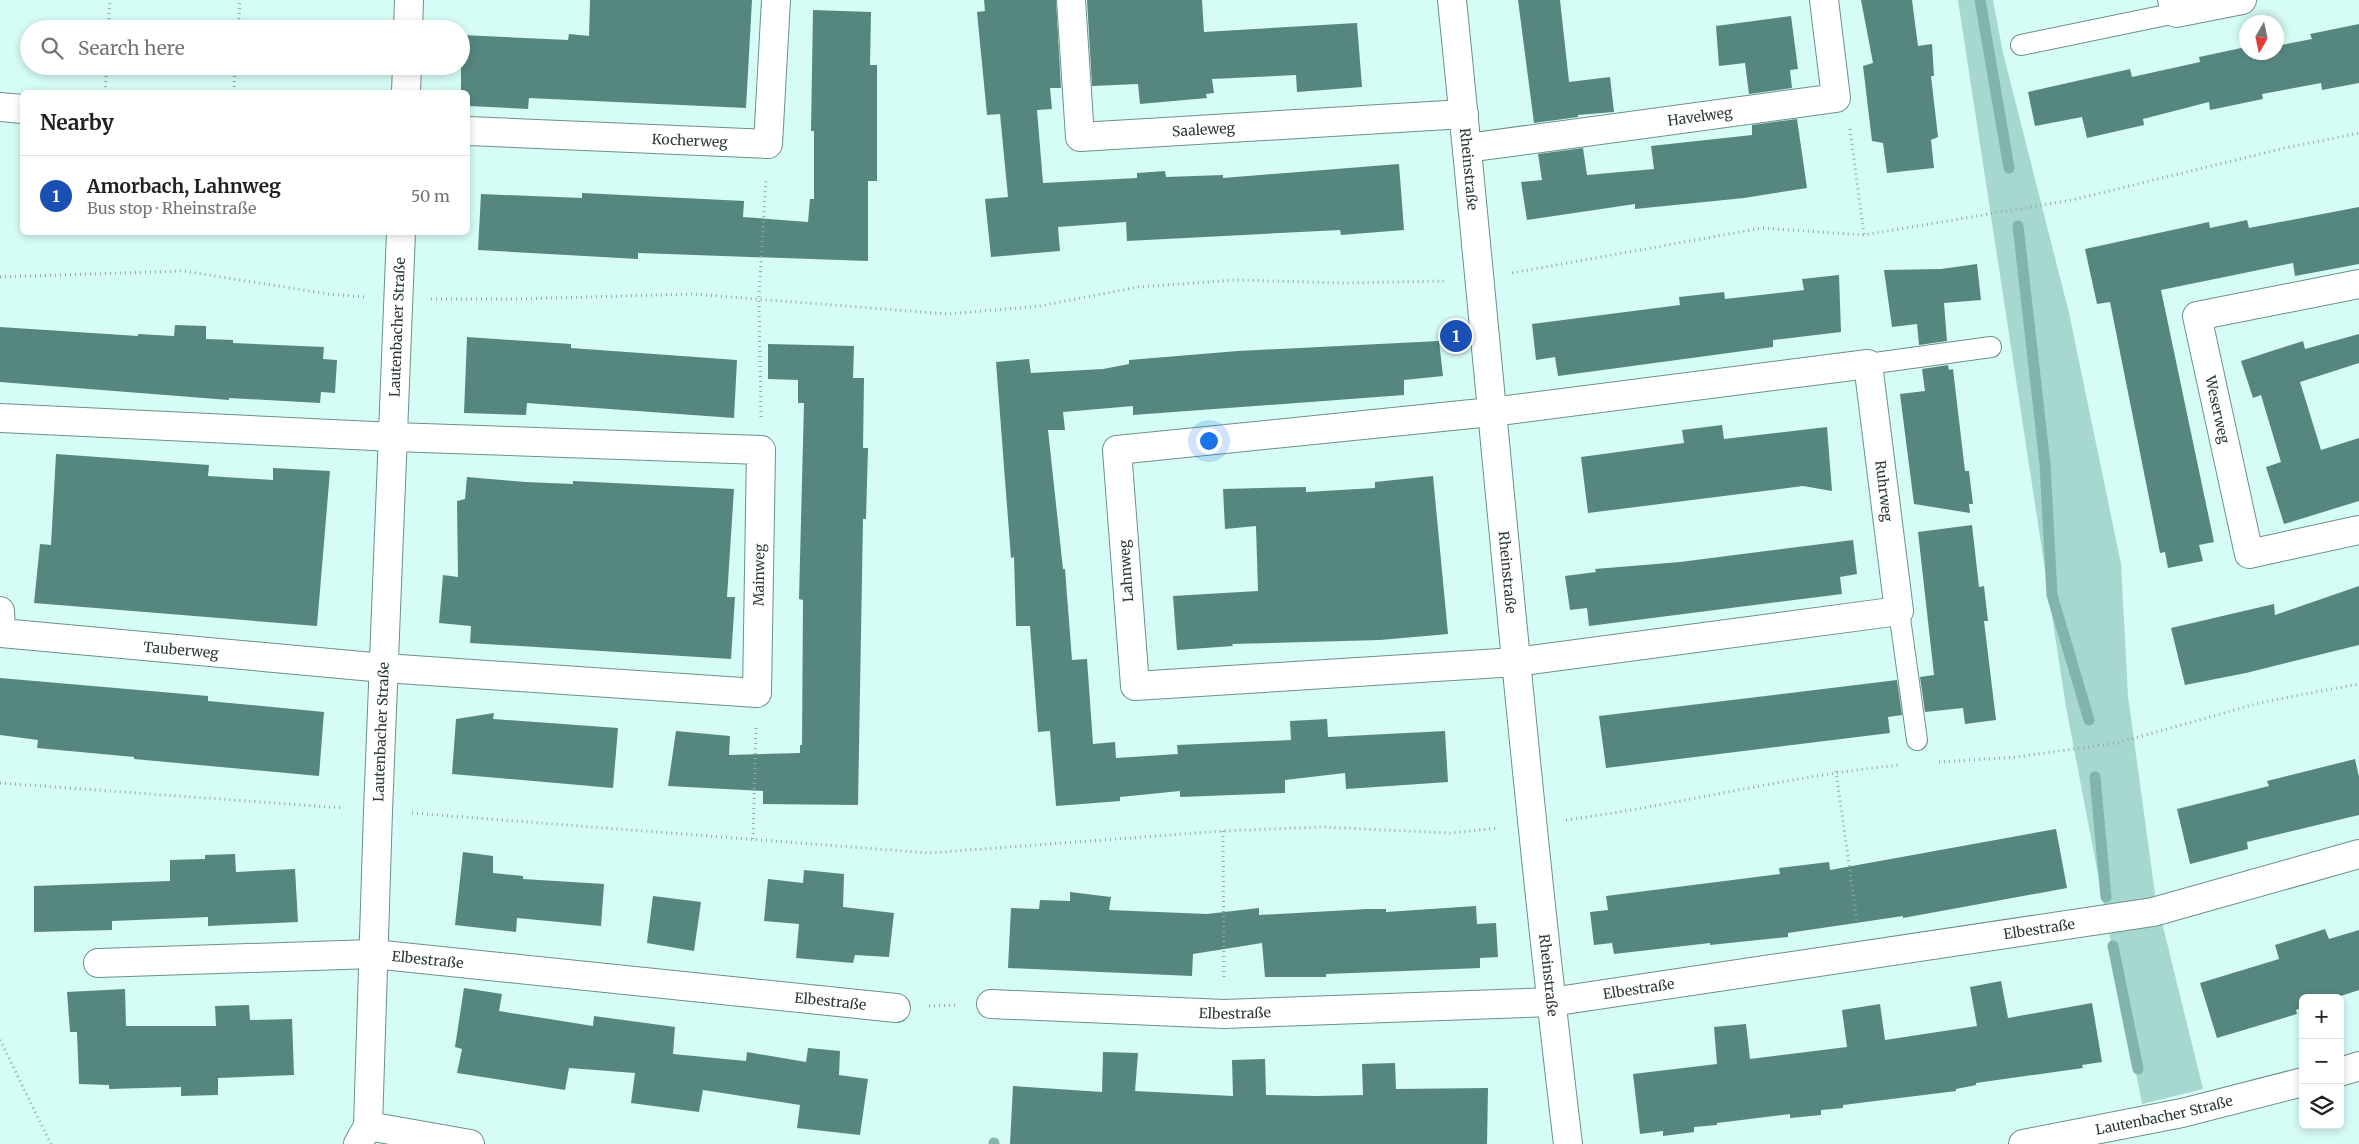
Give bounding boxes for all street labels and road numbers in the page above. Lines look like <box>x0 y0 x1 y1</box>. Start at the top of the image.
street label: Havelweg <box>1666 103 1734 130</box>
street label: Saaleweg <box>1171 119 1236 140</box>
street label: Rheinstraße <box>1456 127 1482 211</box>
street label: Kocherweg <box>651 130 729 151</box>
street label: Lautenbacher Straße <box>385 257 409 397</box>
street label: Weserweg <box>2201 373 2234 446</box>
street label: Ruhrweg <box>1871 459 1897 523</box>
street label: Rheinstraße <box>1494 530 1520 614</box>
street label: Lahnweg <box>1115 539 1137 603</box>
street label: Mainweg <box>749 543 769 606</box>
street label: Tauberweg <box>143 638 220 662</box>
street label: Lautenbacher Straße <box>369 662 393 802</box>
street label: Elbestraße <box>2002 915 2076 943</box>
street label: Rheinstraße <box>1535 933 1562 1017</box>
street label: Elbestraße <box>391 947 464 972</box>
street label: Elbestraße <box>1602 975 1676 1003</box>
street label: Elbestraße <box>794 989 867 1014</box>
street label: Elbestraße <box>1198 1003 1271 1023</box>
street label: Lautenbacher Straße <box>2094 1091 2235 1139</box>

